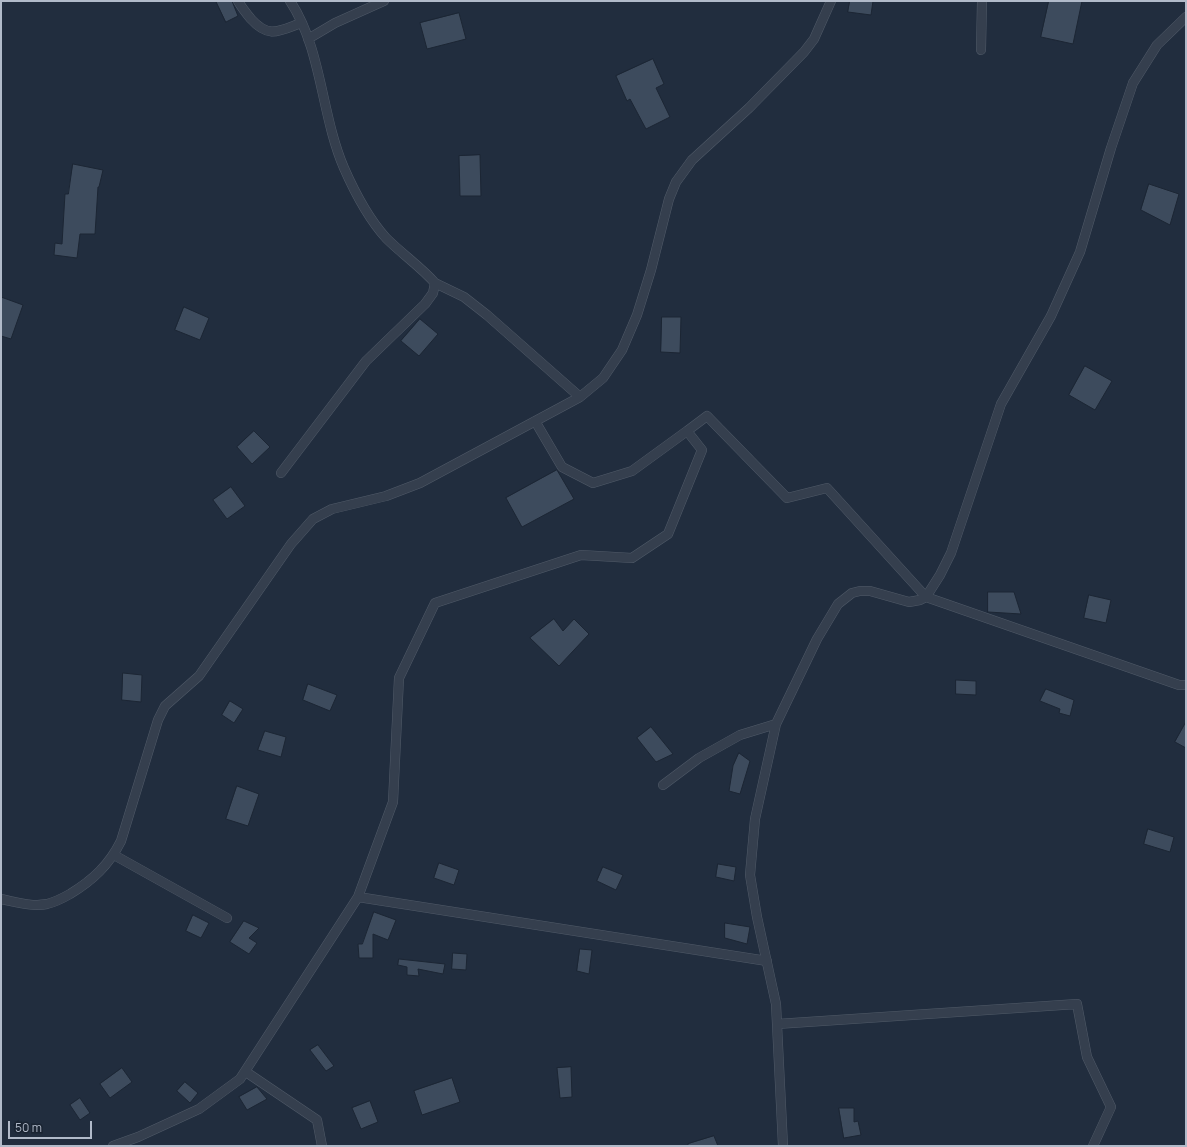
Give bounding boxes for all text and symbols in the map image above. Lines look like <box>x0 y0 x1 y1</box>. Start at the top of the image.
scale bar <box>10 1113 94 1139</box>
text: 50 m <box>15 1119 42 1136</box>

